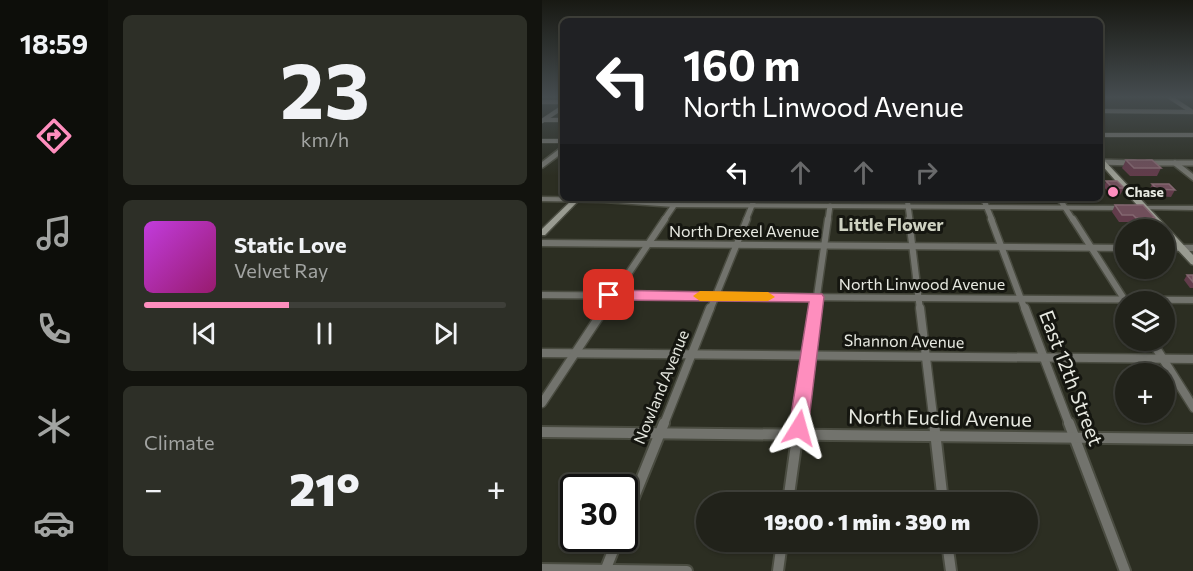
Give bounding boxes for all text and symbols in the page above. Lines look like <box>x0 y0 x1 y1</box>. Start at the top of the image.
text: 18:59 <box>20 27 88 60</box>
text: 160 m <box>683 38 801 90</box>
text: 23 <box>280 40 370 135</box>
icon: left <box>584 42 662 120</box>
text: North Linwood Avenue <box>683 90 964 123</box>
icon: directions <box>33 115 75 157</box>
text: km/h <box>301 127 349 151</box>
icon: left <box>721 156 754 189</box>
icon: ahead <box>784 156 817 189</box>
icon: ahead <box>847 156 880 189</box>
icon: right <box>910 156 943 189</box>
place label: Chase <box>1125 183 1164 200</box>
marker: Chase <box>1106 185 1120 199</box>
icon: music <box>33 212 75 254</box>
district label: Little Flower <box>838 213 944 235</box>
map controls <box>1115 219 1175 423</box>
button: sound <box>1115 219 1175 279</box>
street label: North Drexel Avenue <box>669 221 819 240</box>
text: Static Love <box>234 231 347 258</box>
text: Velvet Ray <box>234 258 328 282</box>
pin <box>583 269 634 320</box>
street label: North Linwood Avenue <box>839 274 1005 293</box>
icon: arrive <box>592 278 625 311</box>
button: layers <box>1115 291 1175 351</box>
street label: East 12th Street <box>1035 307 1109 449</box>
icon: phone <box>33 308 75 350</box>
icon: previous <box>188 317 221 350</box>
icon: pause <box>308 317 341 350</box>
icon: next <box>429 317 462 350</box>
street label: Nowland Avenue <box>629 327 692 447</box>
street label: Shannon Avenue <box>844 330 964 351</box>
button: + <box>1115 363 1175 423</box>
position arrow <box>767 396 831 460</box>
street label: North Euclid Avenue <box>848 403 1032 431</box>
icon: climate <box>33 405 75 447</box>
text: Climate <box>144 430 214 454</box>
text: 21° <box>289 460 360 515</box>
text: − <box>144 467 163 508</box>
text: + <box>487 467 506 508</box>
speed limit sign: 30 <box>560 474 638 552</box>
icon: car <box>33 502 75 544</box>
text: 19:00 · 1 min · 390 m <box>764 508 970 535</box>

